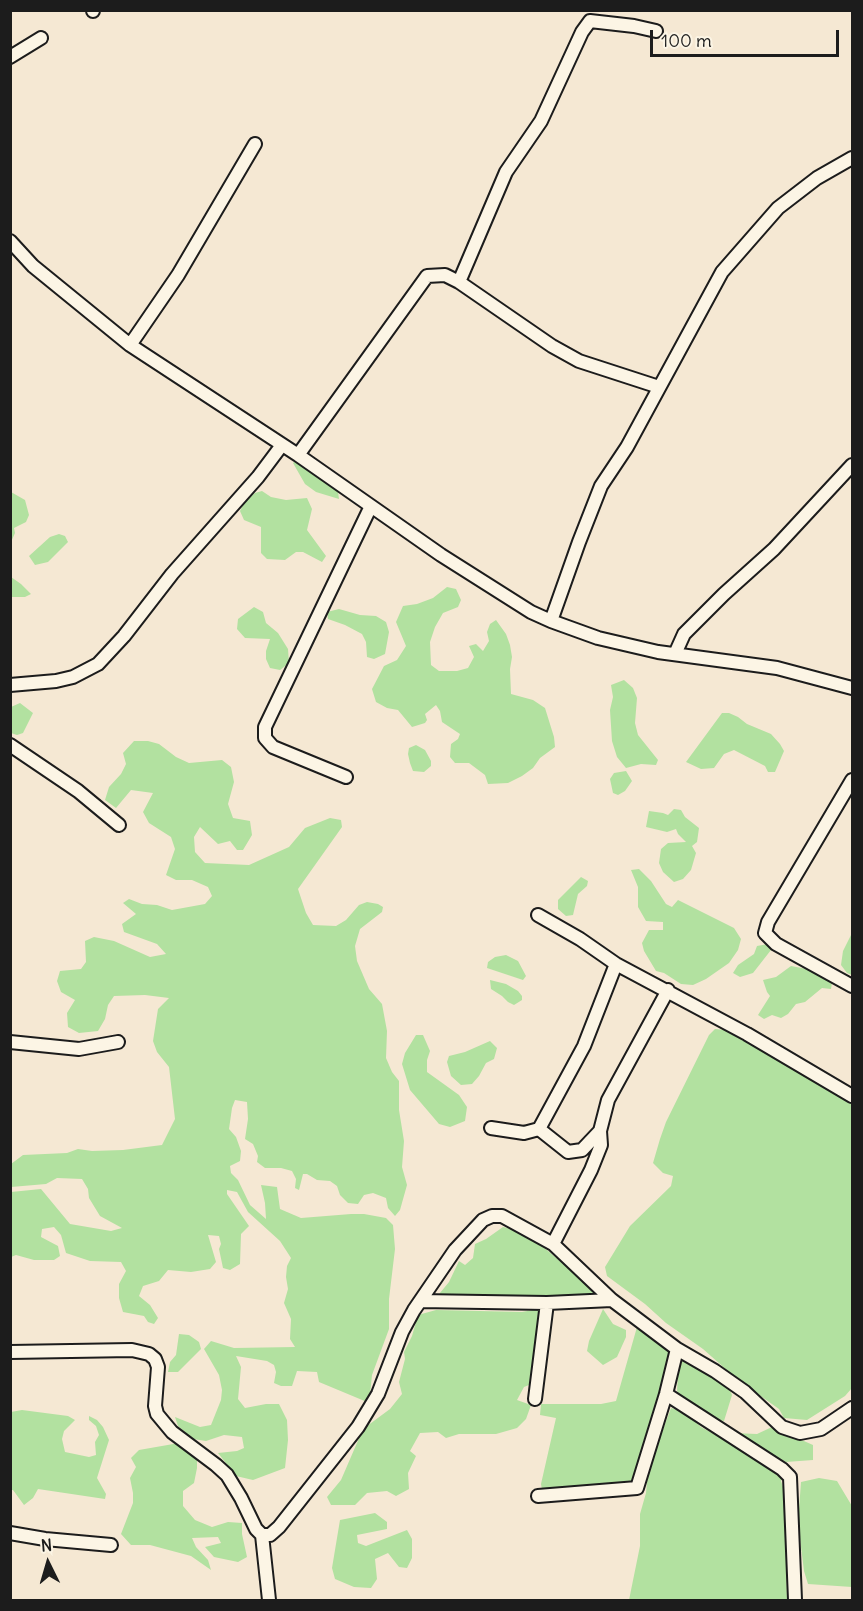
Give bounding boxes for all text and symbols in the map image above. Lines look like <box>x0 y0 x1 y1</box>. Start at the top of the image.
scale bar <box>653 18 842 56</box>
text: 100 m <box>661 29 712 52</box>
north arrow <box>18 1533 78 1593</box>
text: N <box>40 1535 53 1556</box>

